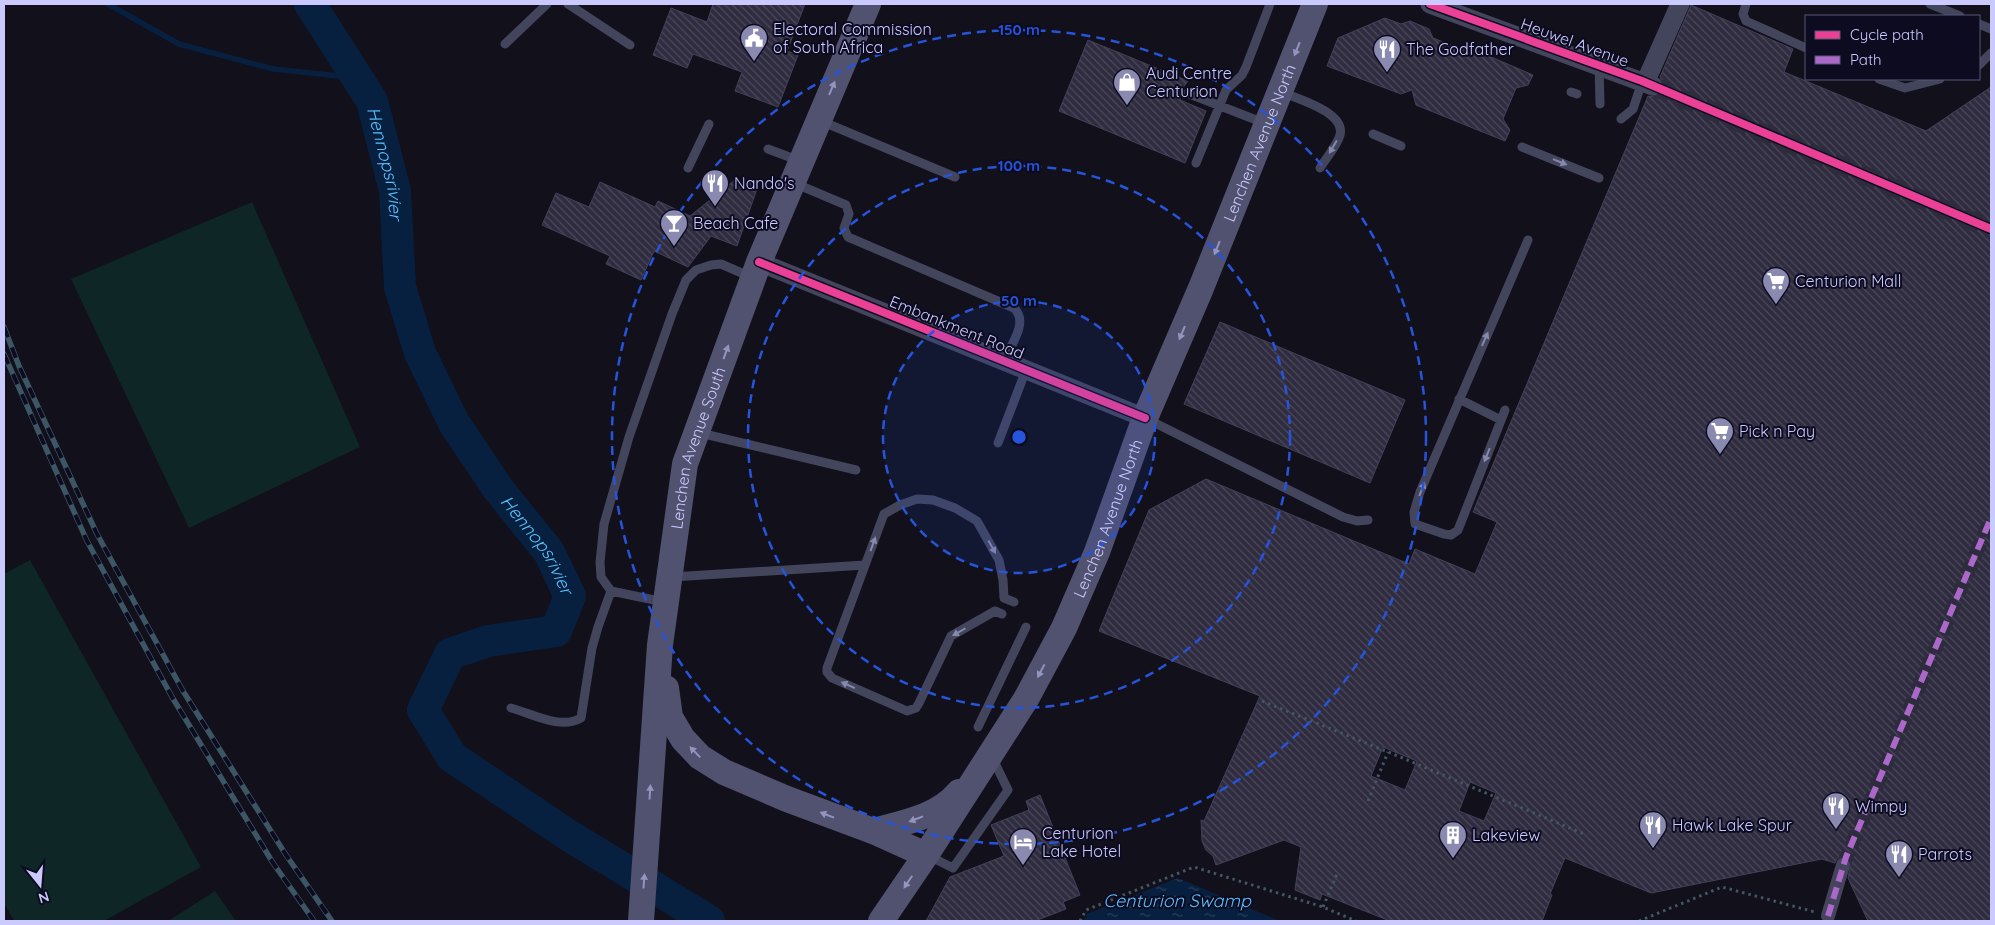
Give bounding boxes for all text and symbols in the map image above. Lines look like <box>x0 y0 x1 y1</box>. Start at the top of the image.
street label: Heuwel Avenue <box>1518 13 1632 71</box>
legend <box>1805 15 1980 80</box>
place label: Electoral Commission of South Africa <box>773 19 932 57</box>
text: 150 m <box>998 20 1040 39</box>
public building icon: Electoral Commission of South Africa <box>739 23 769 62</box>
text: Cycle path <box>1850 25 1924 44</box>
restaurant icon: The Godfather <box>1372 34 1402 73</box>
place label: The Godfather <box>1406 39 1514 59</box>
one-way arrow <box>1293 42 1301 57</box>
text: Path <box>1850 50 1882 69</box>
street label: Lenchen Avenue North <box>1219 61 1300 224</box>
place label: Audi Centre Centurion <box>1146 63 1232 101</box>
shop icon: Audi Centre Centurion <box>1112 67 1142 106</box>
one-way arrow <box>829 81 837 95</box>
water label: Hennopsrivier <box>362 104 408 222</box>
one-way arrow <box>1328 141 1337 154</box>
text: 100 m <box>998 156 1040 175</box>
one-way arrow <box>1553 159 1567 167</box>
restaurant icon: Nando's <box>700 168 730 207</box>
place label: Nando's <box>734 173 795 193</box>
bar icon: Beach Cafe <box>659 208 689 247</box>
place label: Beach Cafe <box>693 213 778 233</box>
one-way arrow <box>1213 241 1220 256</box>
supermarket icon: Centurion Mall <box>1761 266 1791 305</box>
place label: Centurion Mall <box>1795 271 1901 291</box>
street label: Embankment Road <box>887 291 1027 363</box>
text: 50 m <box>1001 291 1037 310</box>
one-way arrow <box>1177 326 1185 340</box>
one-way arrow <box>1481 332 1489 346</box>
one-way arrow <box>723 345 730 360</box>
street label: Lenchen Avenue South <box>666 364 730 530</box>
supermarket icon: Pick n Pay <box>1705 416 1735 455</box>
place label: Pick n Pay <box>1739 421 1815 441</box>
centre of rings <box>1010 428 1028 446</box>
street label: Lenchen Avenue North <box>1068 436 1147 601</box>
one-way arrow <box>1483 448 1491 463</box>
one-way arrow <box>1418 481 1426 496</box>
water label: Hennopsrivier <box>496 490 580 600</box>
one-way arrow <box>869 536 877 551</box>
one-way arrow <box>988 539 996 554</box>
one-way arrow <box>952 628 966 636</box>
one-way arrow <box>1037 664 1045 678</box>
one-way arrow <box>841 681 855 689</box>
one-way arrow <box>689 746 701 758</box>
one-way arrow <box>646 783 654 799</box>
restaurant icon: Wimpy <box>1821 791 1851 830</box>
place label: Wimpy <box>1855 796 1907 816</box>
restaurant icon: Hawk Lake Spur <box>1638 810 1668 849</box>
one-way arrow <box>819 811 834 819</box>
one-way arrow <box>908 815 923 823</box>
place label: Hawk Lake Spur <box>1672 815 1792 835</box>
building icon: Lakeview <box>1438 820 1468 859</box>
place label: Centurion Lake Hotel <box>1042 823 1121 861</box>
place label: Lakeview <box>1472 825 1540 845</box>
hotel icon: Centurion Lake Hotel <box>1008 827 1038 866</box>
restaurant icon: Parrots <box>1884 839 1914 878</box>
place label: Parrots <box>1918 844 1972 864</box>
north arrow <box>15 860 65 910</box>
one-way arrow <box>640 872 648 888</box>
one-way arrow <box>903 875 913 889</box>
text: N <box>36 887 51 908</box>
water label: Centurion Swamp <box>1103 889 1252 912</box>

